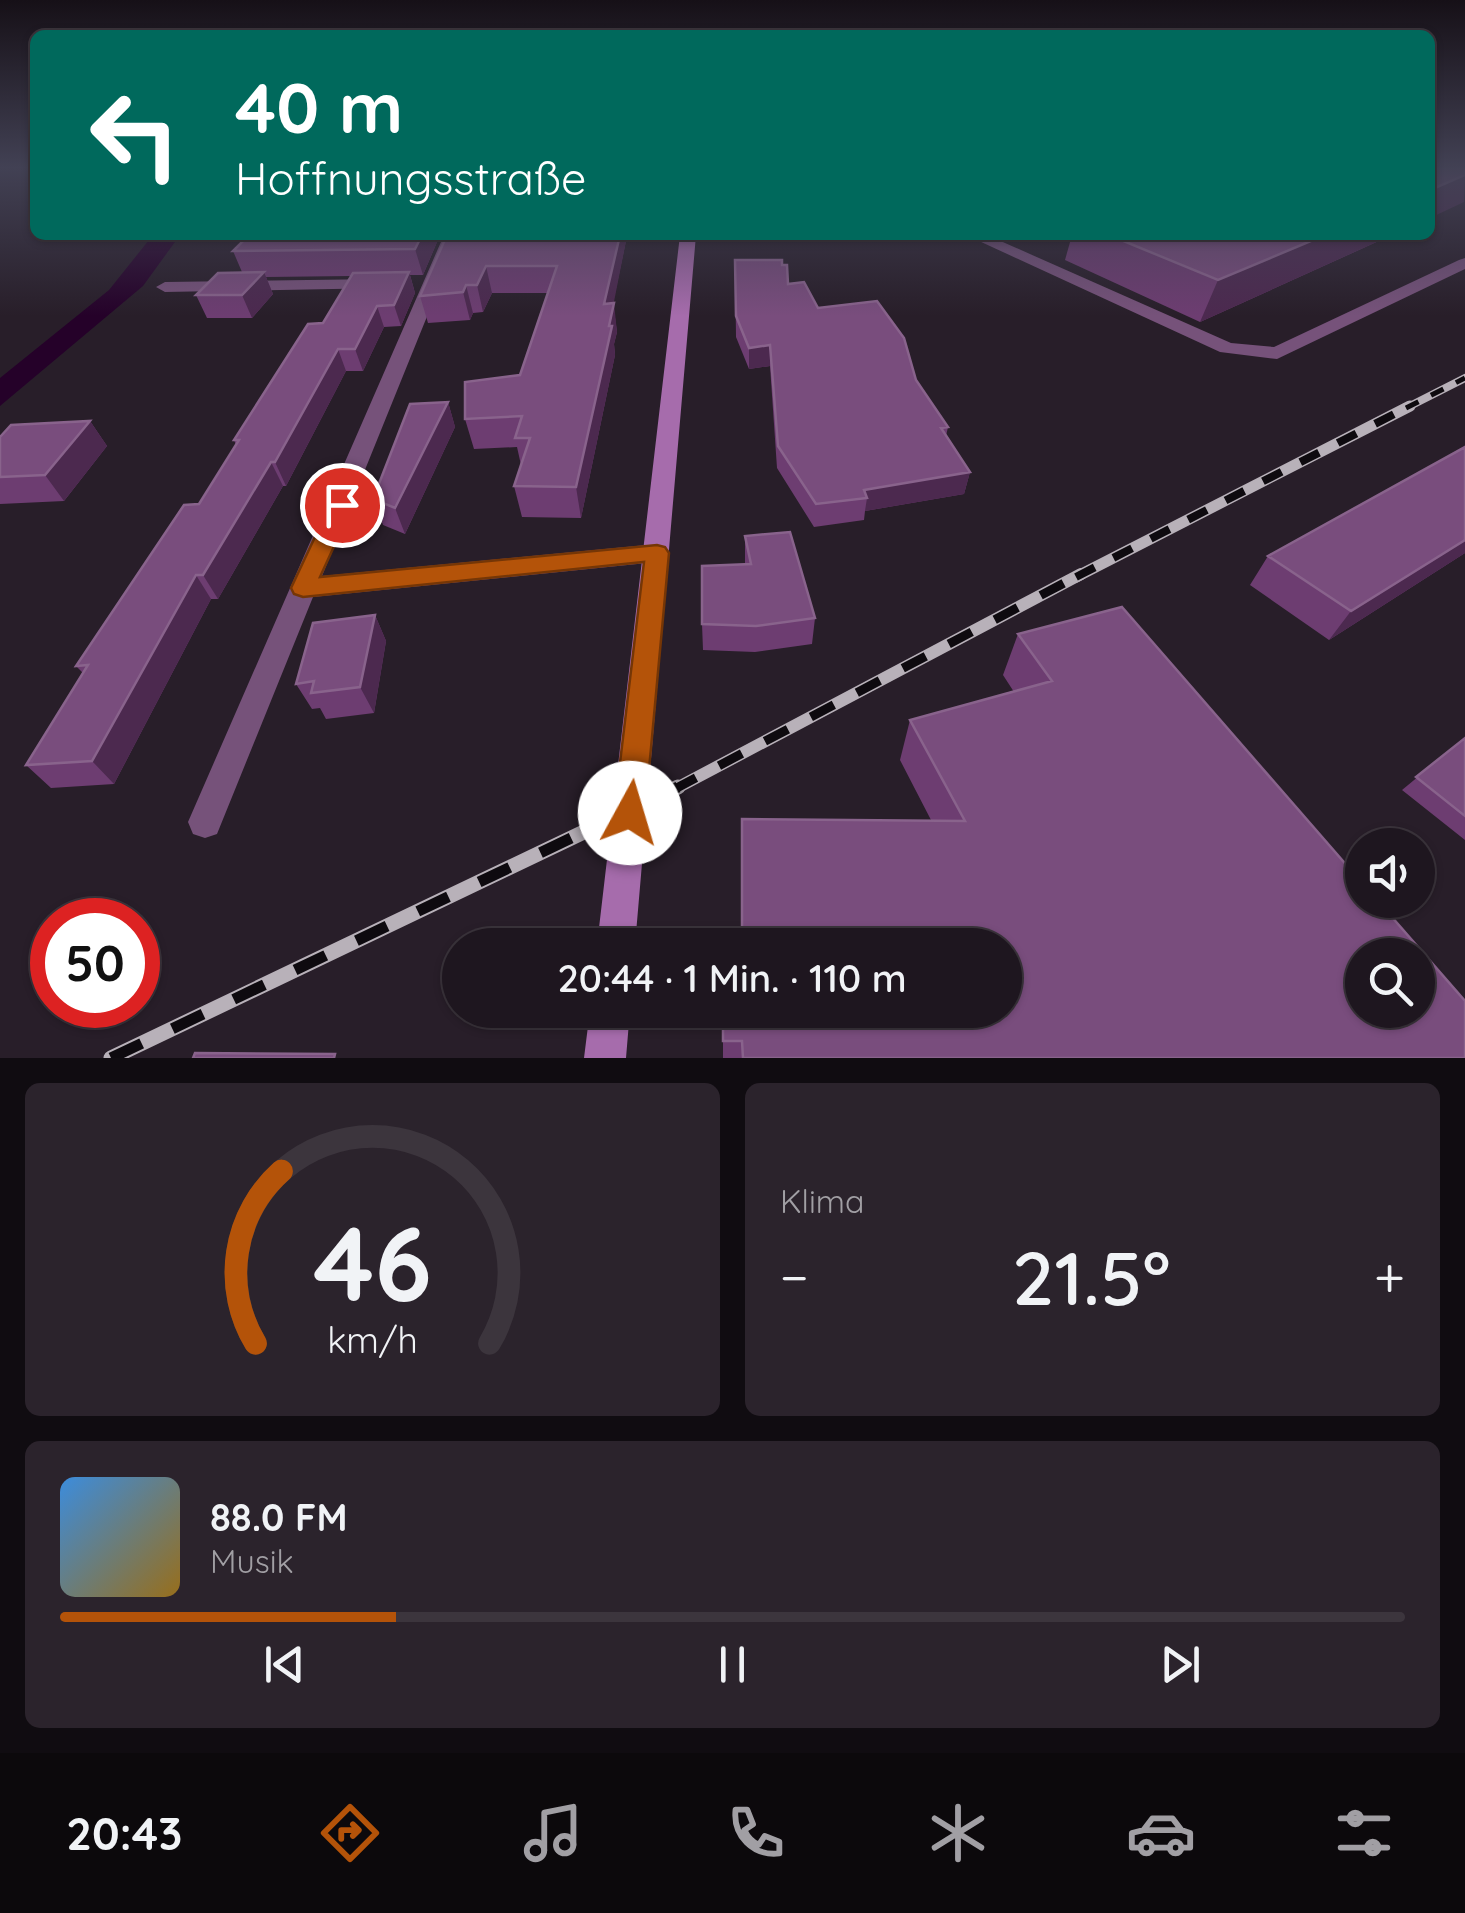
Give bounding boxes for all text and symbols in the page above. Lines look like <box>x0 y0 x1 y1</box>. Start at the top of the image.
text: 40 m <box>235 63 403 151</box>
icon: left <box>70 70 200 200</box>
text: Hoffnungsstraße <box>235 150 586 206</box>
pin <box>300 463 385 548</box>
icon: arrive <box>315 478 370 533</box>
position arrow <box>578 761 682 865</box>
map controls <box>1345 828 1435 1028</box>
button: sound <box>1345 828 1435 918</box>
speed limit sign: 50 <box>30 898 160 1028</box>
button: search <box>1345 938 1435 1028</box>
text: 20:44 · 1 Min. · 110 m <box>557 954 907 1002</box>
text: Klima <box>780 1181 864 1221</box>
text: 46 <box>313 1197 432 1327</box>
text: 21.5° <box>1012 1230 1170 1324</box>
text: − <box>780 1242 809 1311</box>
text: + <box>1374 1242 1405 1311</box>
text: km/h <box>327 1317 418 1362</box>
text: 88.0 FM <box>210 1493 348 1541</box>
text: Musik <box>210 1541 294 1581</box>
icon: previous <box>257 1637 312 1692</box>
icon: pause <box>705 1637 760 1692</box>
icon: next <box>1153 1637 1208 1692</box>
icon: directions <box>315 1798 385 1868</box>
icon: music <box>518 1798 588 1868</box>
icon: phone <box>721 1798 791 1868</box>
icon: climate <box>923 1798 993 1868</box>
icon: car <box>1126 1798 1196 1868</box>
icon: filters <box>1329 1798 1399 1868</box>
text: 20:43 <box>66 1805 183 1861</box>

